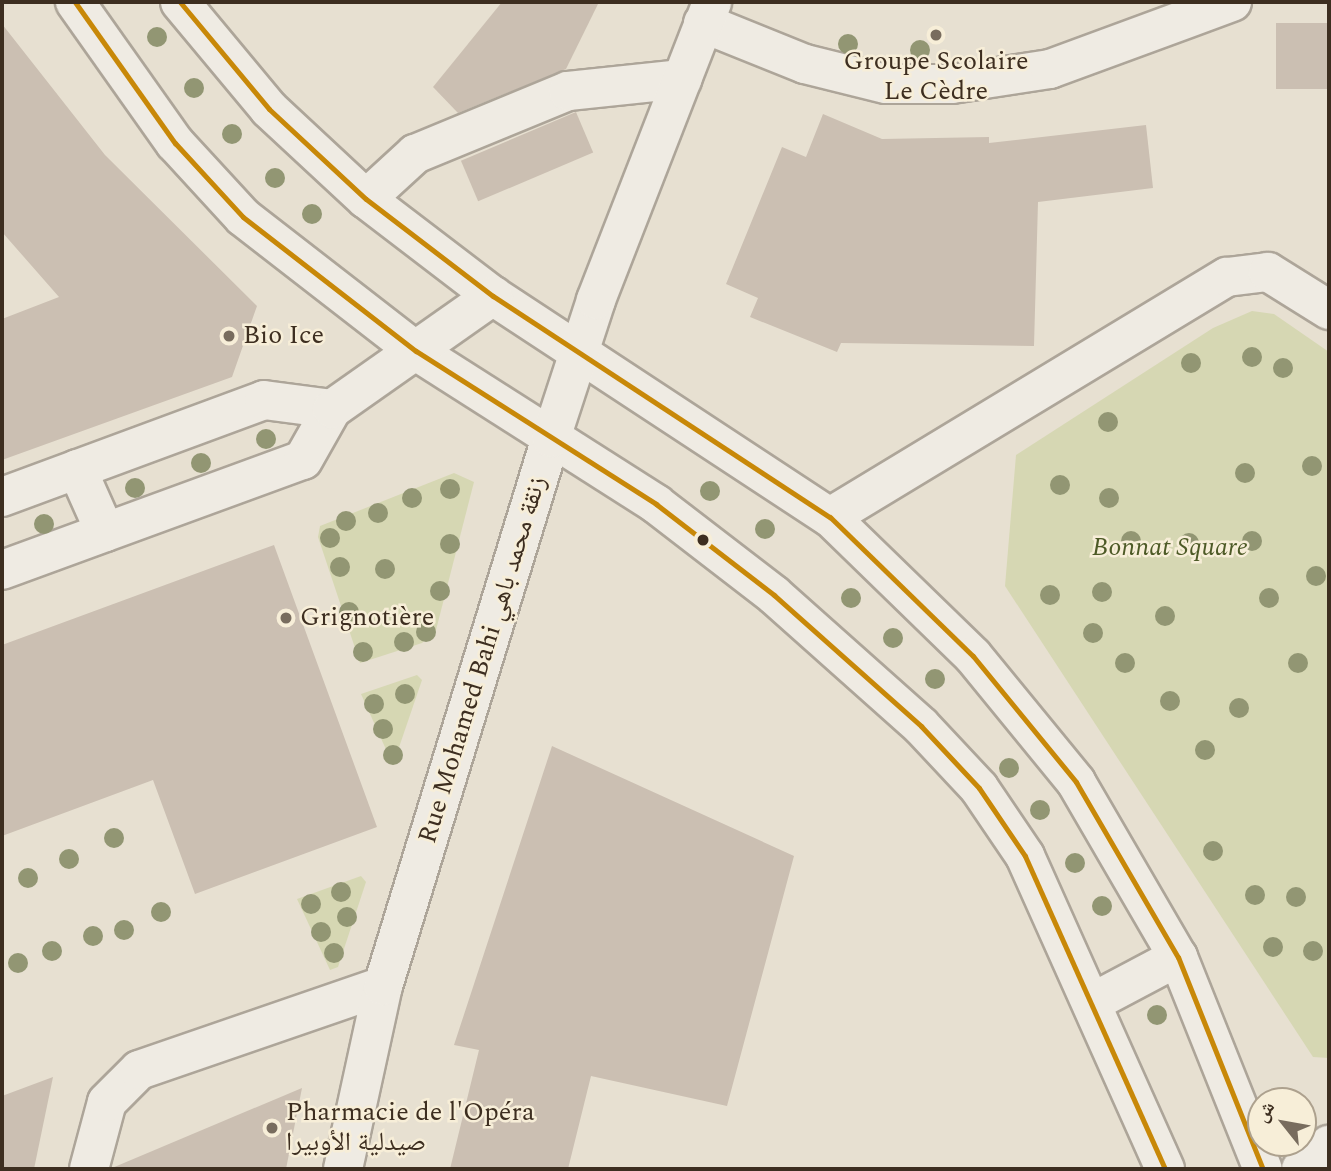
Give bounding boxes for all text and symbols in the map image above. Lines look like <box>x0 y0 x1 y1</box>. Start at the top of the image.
marker: Groupe Scolaire Le Cèdre <box>928 27 944 43</box>
place label: Groupe Scolaire Le Cèdre <box>843 46 1029 108</box>
place label: Bio Ice <box>243 320 324 352</box>
marker: Bio Ice <box>221 328 237 344</box>
street label: Rue Mohamed Bahi زنقة محمد باهي <box>412 473 554 847</box>
park label: Bonnat Square <box>1092 532 1248 564</box>
unlabelled marker <box>696 533 710 547</box>
place label: Grignotière <box>300 602 434 634</box>
marker: Grignotière <box>278 610 294 626</box>
north arrow <box>1247 1087 1317 1157</box>
text: ش <box>1248 1096 1283 1128</box>
place label: Pharmacie de l'Opéra صيدلية الأوبيرا <box>286 1097 535 1158</box>
marker: Pharmacie de l'Opéra صيدلية الأوبيرا <box>264 1120 280 1136</box>

